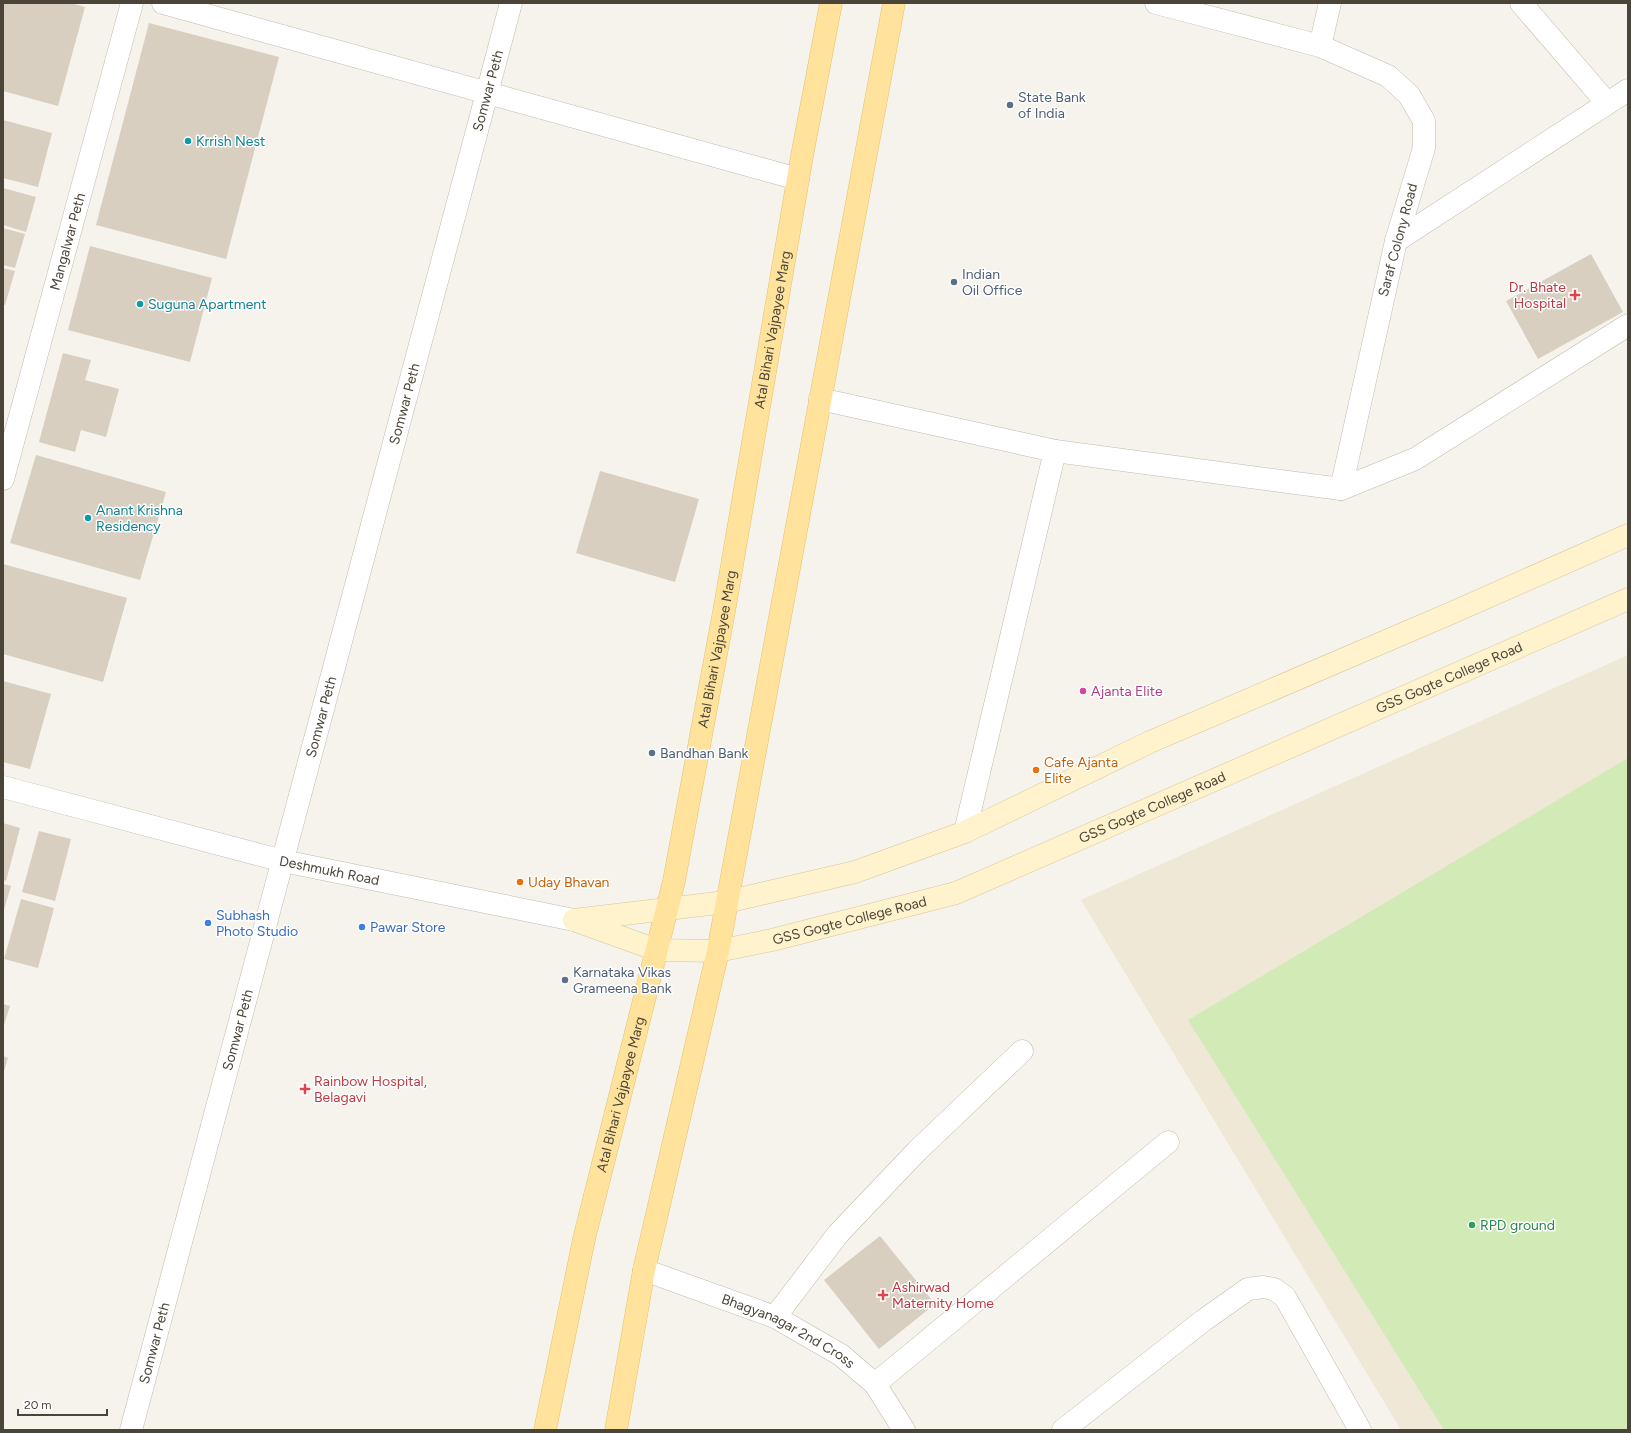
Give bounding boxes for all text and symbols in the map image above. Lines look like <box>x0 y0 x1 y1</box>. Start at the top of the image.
street label: Somwar Peth <box>469 48 507 133</box>
place label: State Bank of India <box>1018 89 1086 122</box>
marker: State Bank of India <box>1005 100 1015 110</box>
place label: Krrish Nest <box>196 133 265 150</box>
marker: Krrish Nest <box>183 136 193 146</box>
street label: Saraf Colony Road <box>1375 182 1421 298</box>
street label: Mangalwar Peth <box>46 191 89 292</box>
street label: Atal Bihari Vajpayee Marg <box>750 249 794 410</box>
place label: Indian Oil Office <box>962 266 1023 299</box>
marker: Indian Oil Office <box>949 277 959 287</box>
place label: Dr. Bhate Hospital <box>1509 279 1566 312</box>
marker: Dr. Bhate Hospital <box>1569 289 1581 301</box>
place label: Suguna Apartment <box>148 296 266 313</box>
marker: Suguna Apartment <box>135 299 145 309</box>
street label: Somwar Peth <box>385 361 423 446</box>
place label: Anant Krishna Residency <box>96 502 183 535</box>
marker: Anant Krishna Residency <box>83 513 93 523</box>
street label: Atal Bihari Vajpayee Marg <box>694 569 739 729</box>
street label: GSS Gogte College Road <box>1373 638 1525 717</box>
street label: Somwar Peth <box>302 674 340 759</box>
place label: Ajanta Elite <box>1091 683 1163 700</box>
marker: Ajanta Elite <box>1078 686 1088 696</box>
place label: Bandhan Bank <box>660 745 748 762</box>
marker: Bandhan Bank <box>647 748 657 758</box>
place label: Cafe Ajanta Elite <box>1044 754 1118 787</box>
marker: Cafe Ajanta Elite <box>1031 765 1041 775</box>
street label: GSS Gogte College Road <box>1076 768 1228 847</box>
street label: Deshmukh Road <box>278 852 381 889</box>
place label: Uday Bhavan <box>528 874 610 891</box>
marker: Uday Bhavan <box>515 877 525 887</box>
street label: GSS Gogte College Road <box>771 892 928 948</box>
place label: Subhash Photo Studio <box>216 907 298 940</box>
marker: Subhash Photo Studio <box>203 918 213 928</box>
place label: Pawar Store <box>370 919 446 936</box>
marker: Pawar Store <box>357 922 367 932</box>
place label: Karnataka Vikas Grameena Bank <box>573 964 672 997</box>
marker: Karnataka Vikas Grameena Bank <box>560 975 570 985</box>
street label: Somwar Peth <box>219 987 257 1072</box>
street label: Atal Bihari Vajpayee Marg <box>593 1015 648 1174</box>
place label: Rainbow Hospital, Belagavi <box>314 1073 427 1106</box>
marker: Rainbow Hospital, Belagavi <box>299 1083 311 1095</box>
place label: RPD ground <box>1480 1217 1555 1234</box>
marker: RPD ground <box>1467 1220 1477 1230</box>
place label: Ashirwad Maternity Home <box>892 1279 994 1312</box>
marker: Ashirwad Maternity Home <box>877 1289 889 1301</box>
street label: Bhagyanagar 2nd Cross <box>719 1290 858 1372</box>
street label: Somwar Peth <box>135 1300 173 1386</box>
scale bar <box>18 1391 107 1417</box>
text: 20 m <box>24 1398 52 1412</box>

